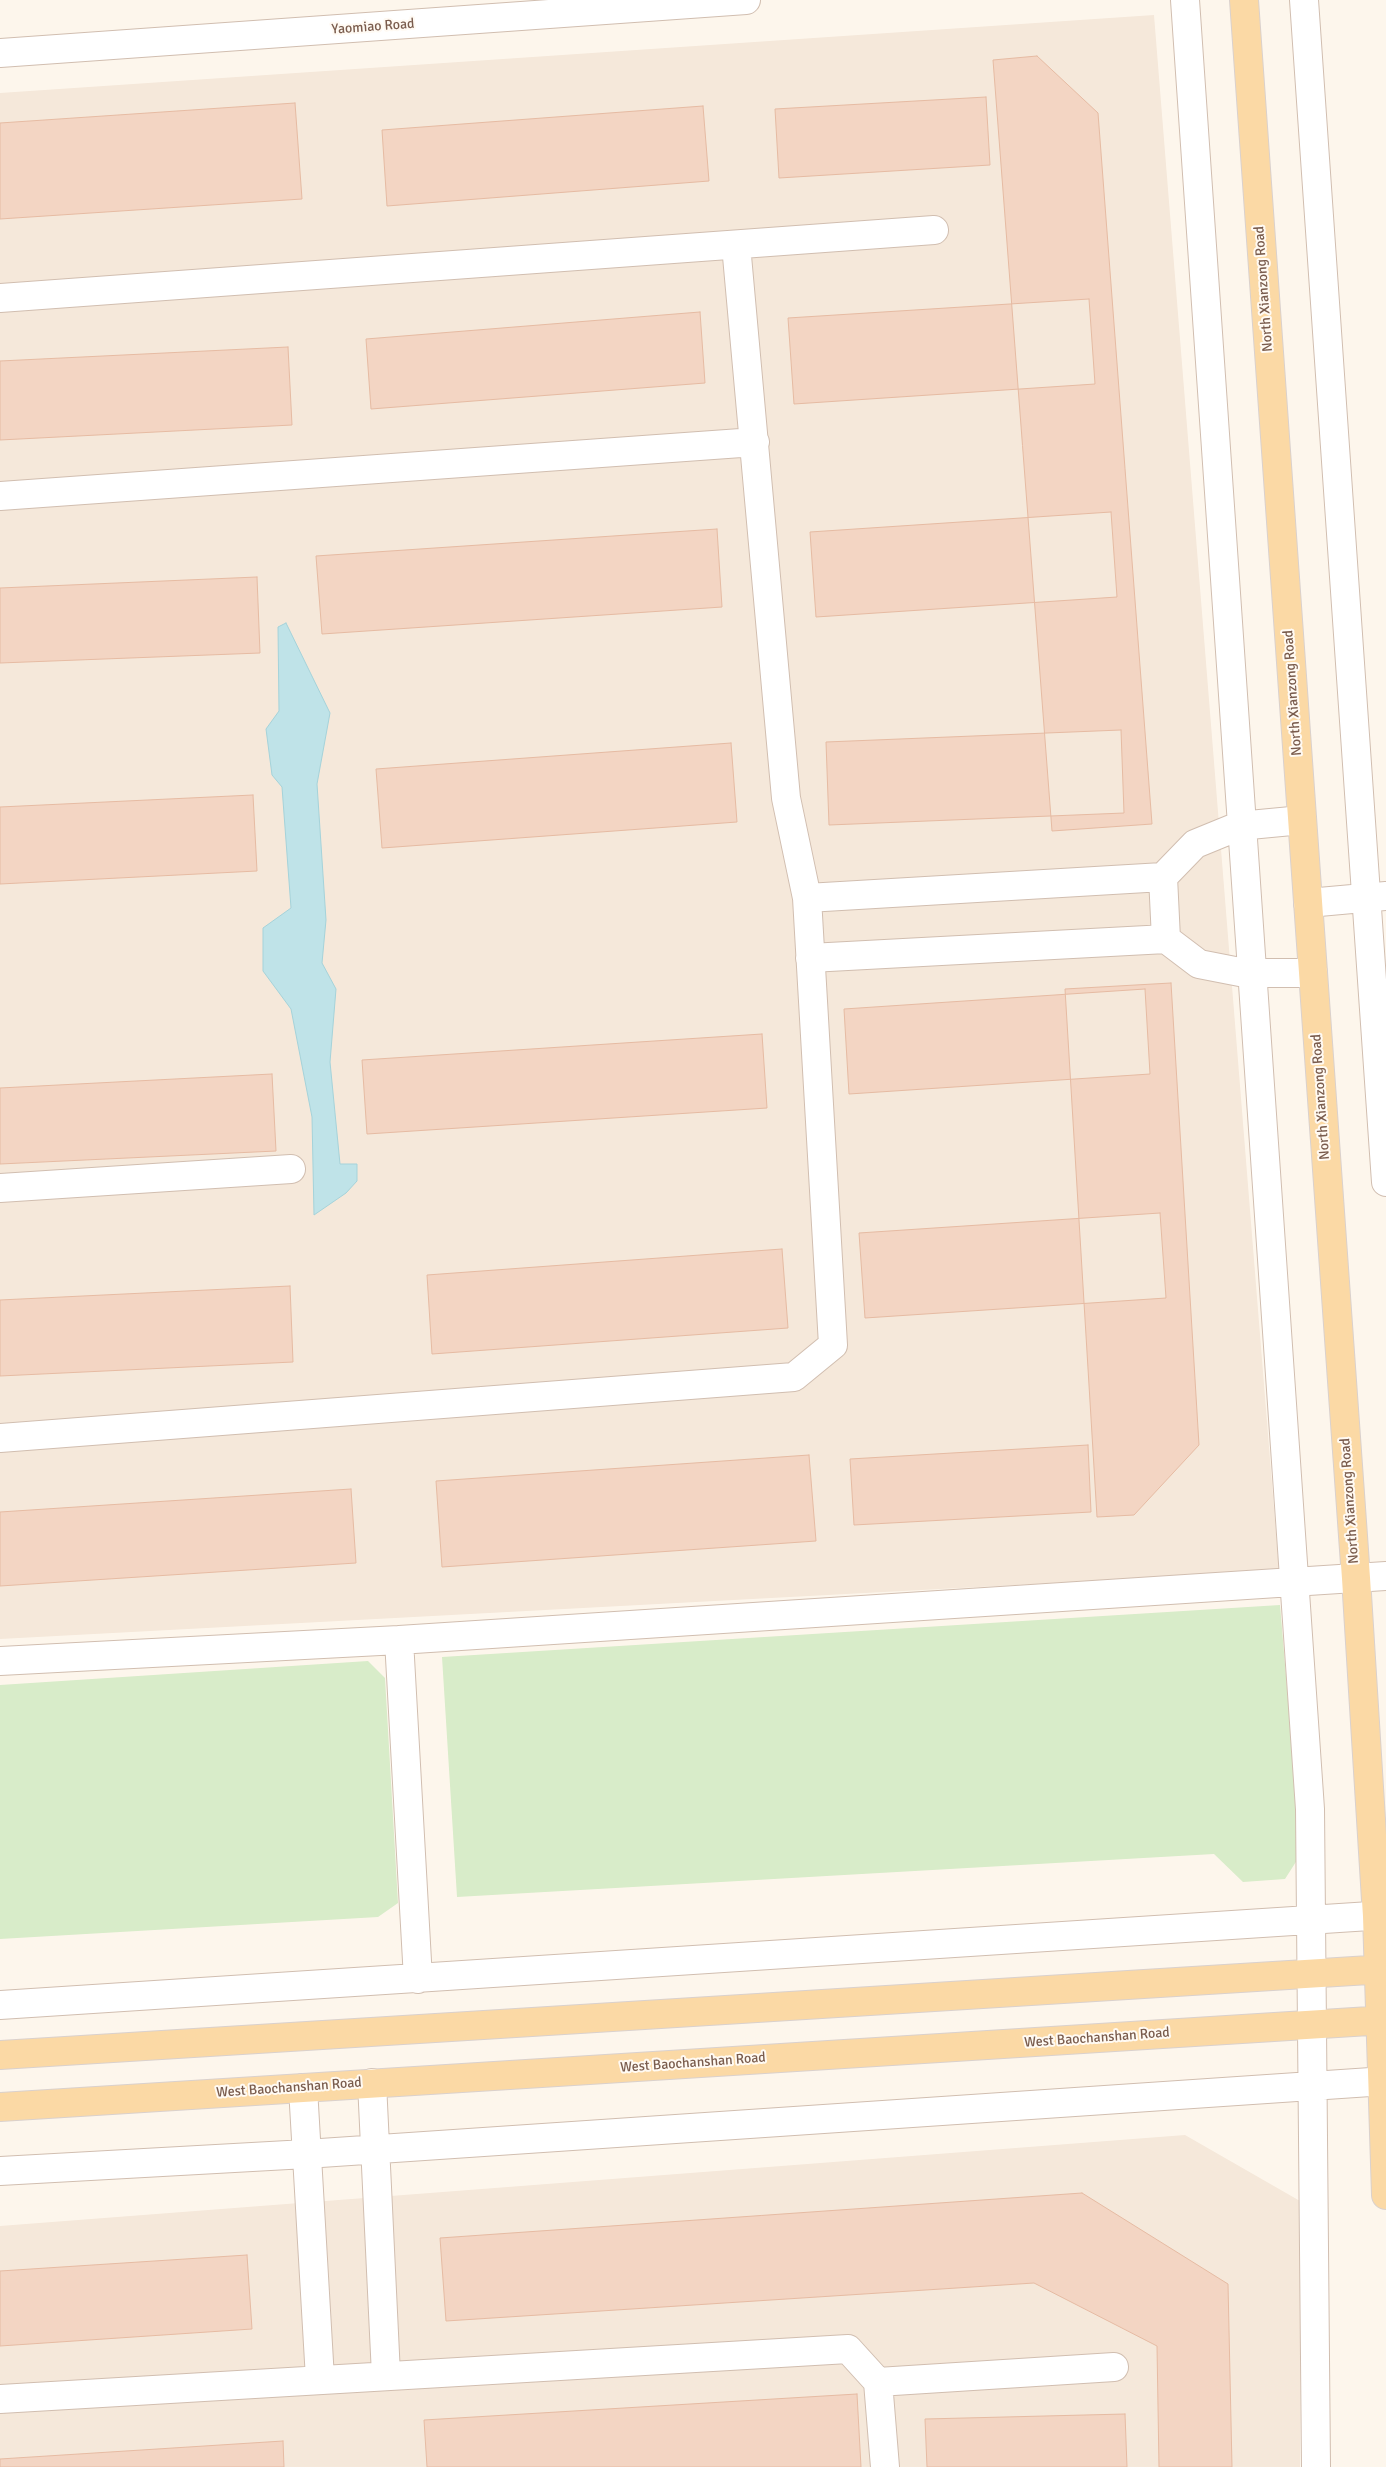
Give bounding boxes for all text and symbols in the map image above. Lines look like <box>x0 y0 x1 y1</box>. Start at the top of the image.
street label: Yaomiao Road <box>331 16 415 38</box>
street label: North Xianzong Road <box>1251 226 1277 352</box>
street label: North Xianzong Road <box>1280 630 1306 756</box>
street label: North Xianzong Road <box>1308 1034 1334 1160</box>
street label: North Xianzong Road <box>1337 1438 1363 1564</box>
street label: West Baochanshan Road <box>1024 2025 1170 2051</box>
street label: West Baochanshan Road <box>620 2050 766 2076</box>
street label: West Baochanshan Road <box>216 2075 362 2101</box>

